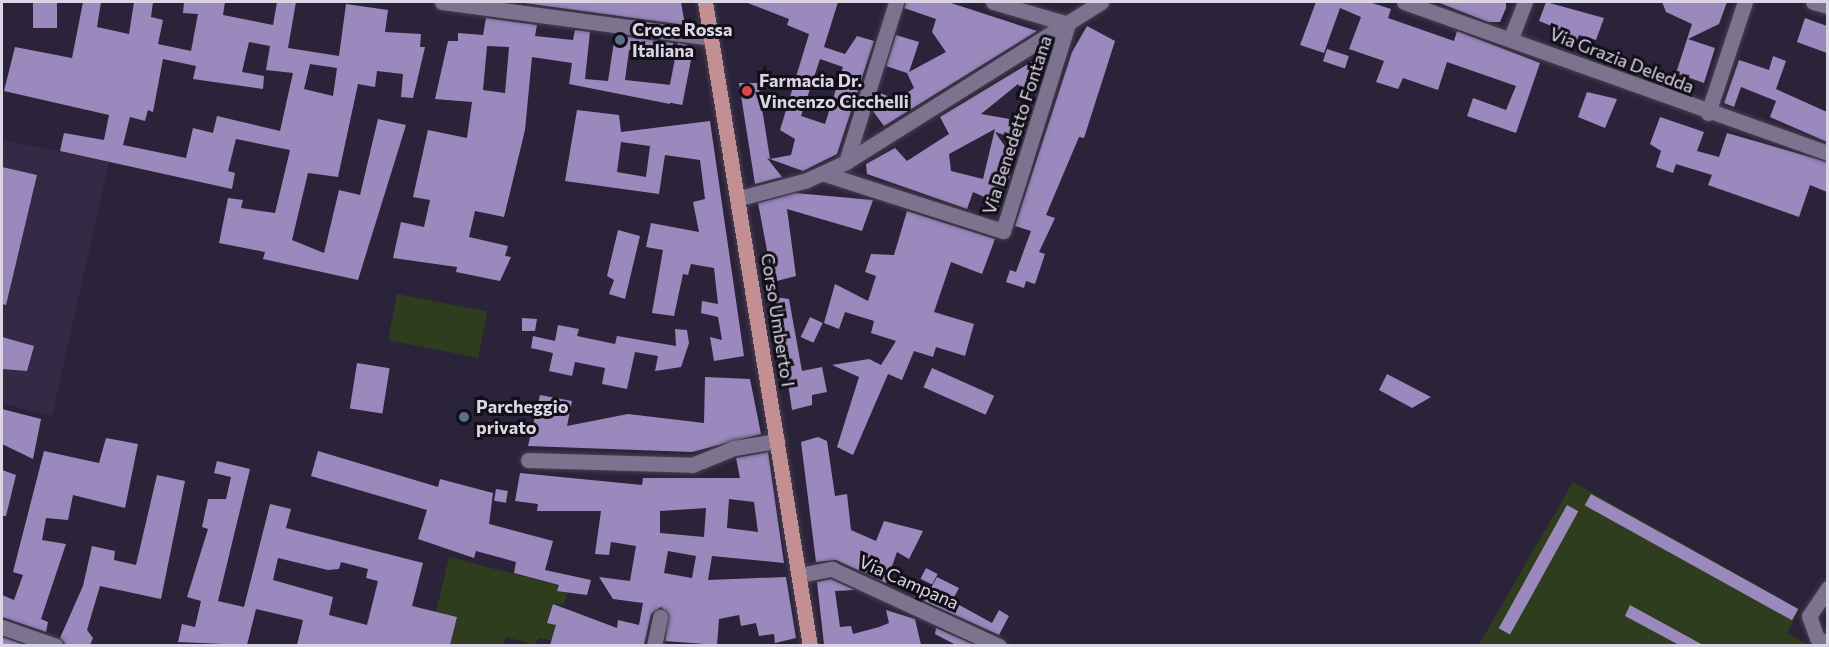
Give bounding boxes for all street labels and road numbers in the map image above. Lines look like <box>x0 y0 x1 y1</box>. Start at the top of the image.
street label: Via Grazia Deledda <box>1547 23 1697 97</box>
street label: Via Benedetto Fontana <box>978 33 1056 217</box>
street label: Corso Umberto I <box>757 252 799 388</box>
street label: Via Campana <box>856 550 962 614</box>

